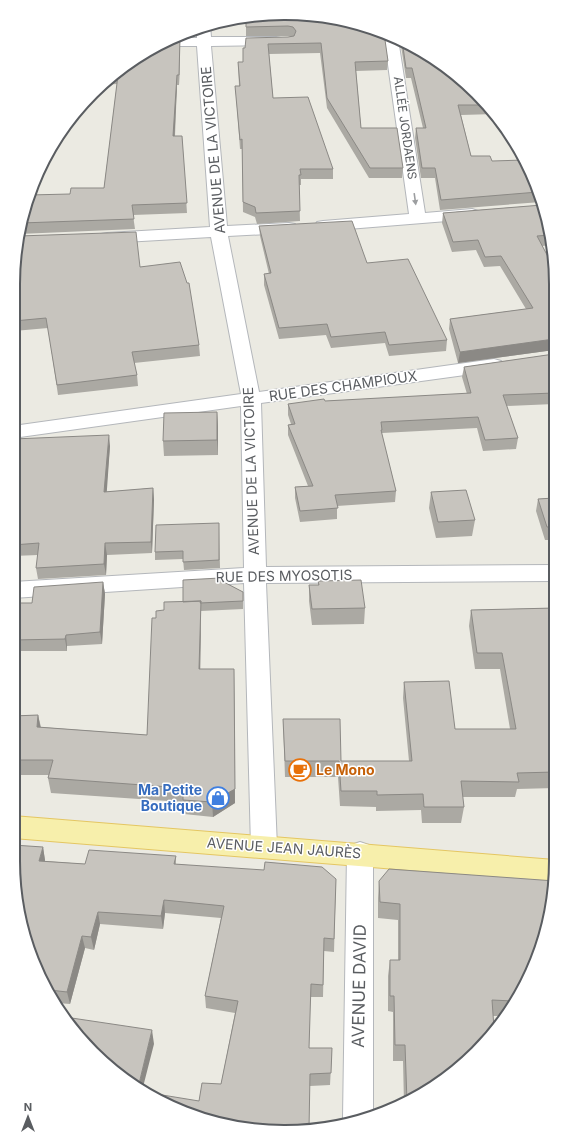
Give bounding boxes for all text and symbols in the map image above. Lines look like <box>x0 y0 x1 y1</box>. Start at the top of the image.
street label: AVENUE DE LA VICTOIRE <box>197 66 228 235</box>
street label: ALLÉE JORDAENS <box>391 75 420 181</box>
one-way arrow <box>412 193 418 205</box>
street label: RUE DES CHAMPIOUX <box>268 367 419 404</box>
street label: AVENUE DE LA VICTOIRE <box>239 387 262 555</box>
street label: RUE DES MYOSOTIS <box>216 566 352 585</box>
cafe icon: Le Mono <box>287 757 313 783</box>
place label: Le Mono <box>316 761 375 778</box>
place label: Ma Petite Boutique <box>138 781 202 814</box>
shop icon: Ma Petite Boutique <box>205 785 231 811</box>
street label: AVENUE JEAN JAURÈS <box>206 834 362 861</box>
street label: AVENUE DAVID <box>348 924 370 1048</box>
north arrow <box>8 1097 48 1137</box>
text: N <box>24 1100 32 1114</box>

